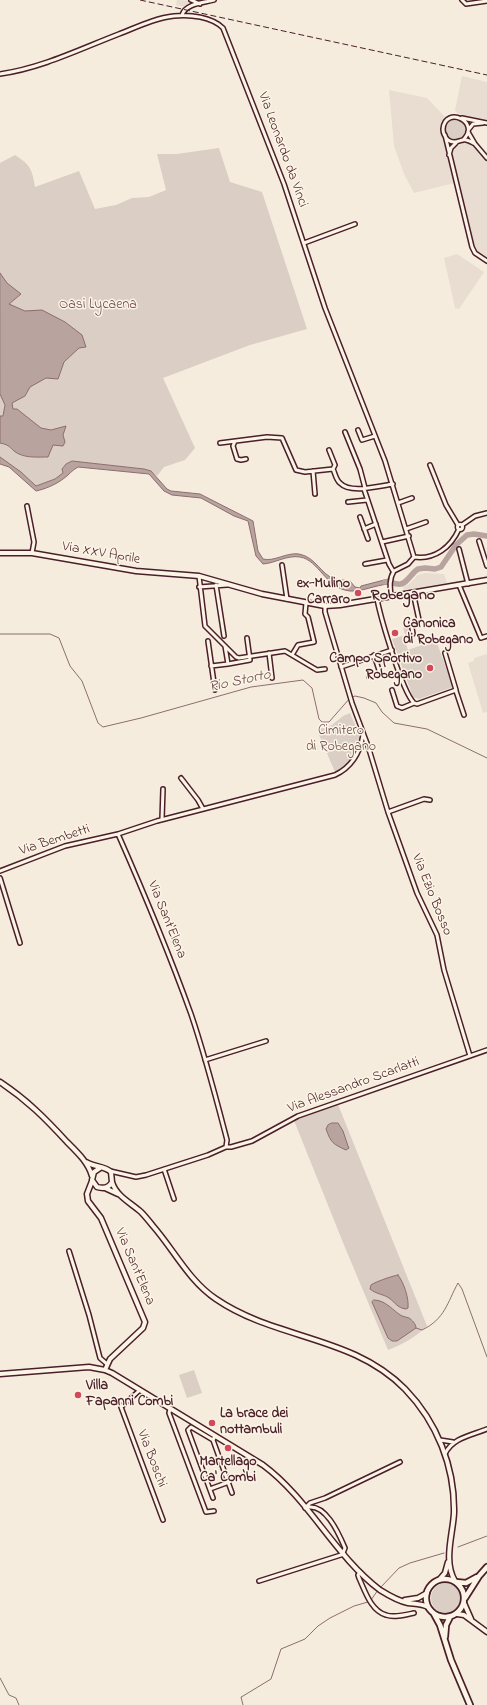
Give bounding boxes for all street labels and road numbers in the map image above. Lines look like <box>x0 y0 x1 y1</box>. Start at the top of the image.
street label: Via Leonardo da Vinci <box>253 90 311 210</box>
street label: Via XXV Aprile <box>61 539 141 569</box>
street label: Via Bembetti <box>18 822 92 860</box>
street label: Via Ezio Bosso <box>407 852 455 938</box>
street label: Via Sant'Elena <box>143 879 189 961</box>
street label: Via Alessandro Scarlatti <box>286 1054 422 1118</box>
street label: Via Sant'Elena <box>110 1226 158 1308</box>
street label: Via Boschi <box>132 1428 170 1490</box>

